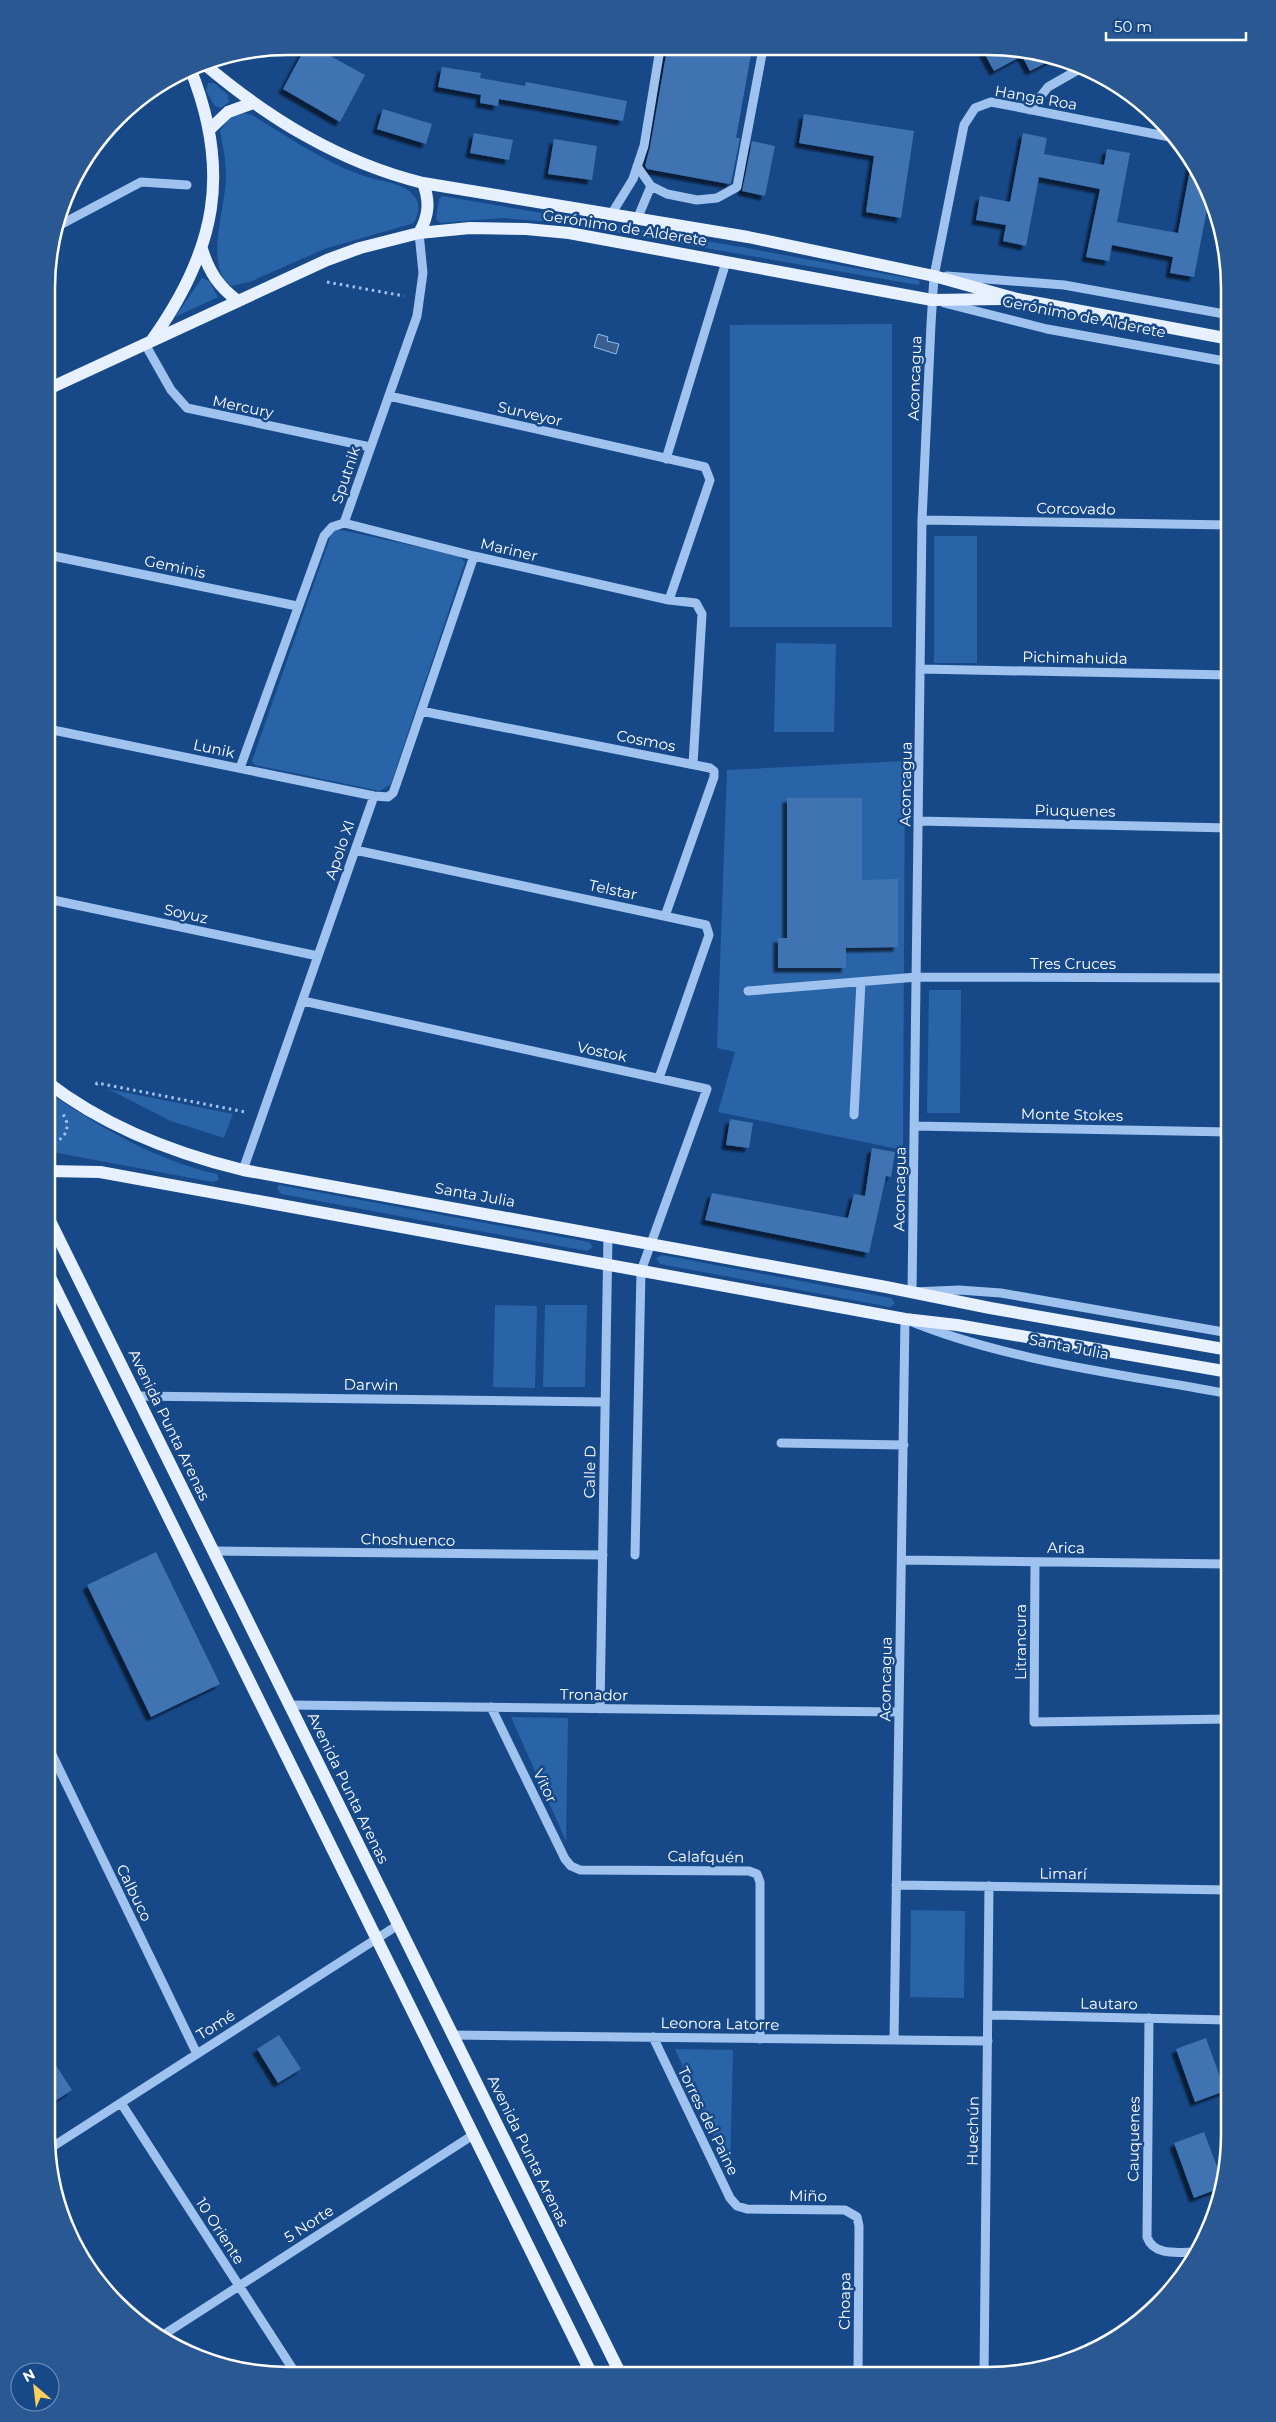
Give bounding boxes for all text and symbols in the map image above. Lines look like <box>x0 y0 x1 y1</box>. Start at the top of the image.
scale bar <box>1106 10 1246 42</box>
text: 50 m <box>1114 17 1152 36</box>
street label: Hanga Roa <box>993 81 1079 114</box>
street label: Gerónimo de Alderete <box>541 205 709 250</box>
street label: Gerónimo de Alderete <box>1001 291 1168 342</box>
street label: Aconcagua <box>904 335 925 421</box>
street label: Mercury <box>211 391 276 422</box>
street label: Surveyor <box>496 397 564 430</box>
street label: Sputnik <box>327 444 364 506</box>
street label: Corcovado <box>1036 498 1116 519</box>
street label: Mariner <box>479 534 540 565</box>
street label: Geminis <box>143 551 207 582</box>
street label: Pichimahuida <box>1022 647 1128 668</box>
street label: Cosmos <box>615 725 677 756</box>
street label: Lunik <box>192 735 237 762</box>
street label: Aconcagua <box>895 741 916 827</box>
street label: Piuquenes <box>1034 800 1116 821</box>
street label: Apolo XI <box>320 818 359 882</box>
street label: Telstar <box>587 875 639 904</box>
street label: Soyuz <box>162 900 210 927</box>
street label: Tres Cruces <box>1030 954 1116 973</box>
street label: Vostok <box>575 1037 629 1066</box>
street label: Monte Stokes <box>1021 1104 1123 1125</box>
street label: Aconcagua <box>889 1146 910 1232</box>
street label: Santa Julia <box>433 1178 517 1211</box>
street label: Santa Julia <box>1027 1329 1111 1364</box>
street label: Avenida Punta Arenas <box>125 1346 214 1504</box>
street label: Darwin <box>343 1375 399 1394</box>
street label: Calle D <box>580 1445 599 1499</box>
street label: Choshuenco <box>361 1529 455 1550</box>
street label: Arica <box>1047 1538 1085 1557</box>
street label: Litrancura <box>1011 1604 1030 1680</box>
street label: Aconcagua <box>875 1636 896 1722</box>
street label: Tronador <box>560 1684 628 1705</box>
street label: Avenida Punta Arenas <box>304 1709 393 1867</box>
street label: Vitor <box>529 1766 562 1806</box>
street label: Calafquén <box>668 1846 745 1867</box>
street label: Calbuco <box>112 1861 156 1925</box>
street label: Limarí <box>1039 1864 1088 1883</box>
street label: Lautaro <box>1080 1993 1138 2014</box>
street label: Tomé <box>193 2005 239 2044</box>
street label: Leonora Latorre <box>661 2013 779 2034</box>
street label: Torres del Paine <box>674 2063 743 2178</box>
street label: Avenida Punta Arenas <box>484 2072 573 2230</box>
street label: Huechún <box>962 2096 983 2166</box>
street label: Cauquenes <box>1123 2096 1144 2182</box>
street label: Miño <box>789 2186 827 2205</box>
street label: 10 Oriente <box>192 2194 249 2268</box>
street label: 5 Norte <box>280 2201 337 2247</box>
street label: Choapa <box>834 2272 855 2330</box>
north arrow <box>10 2362 60 2412</box>
text: N <box>20 2365 38 2386</box>

